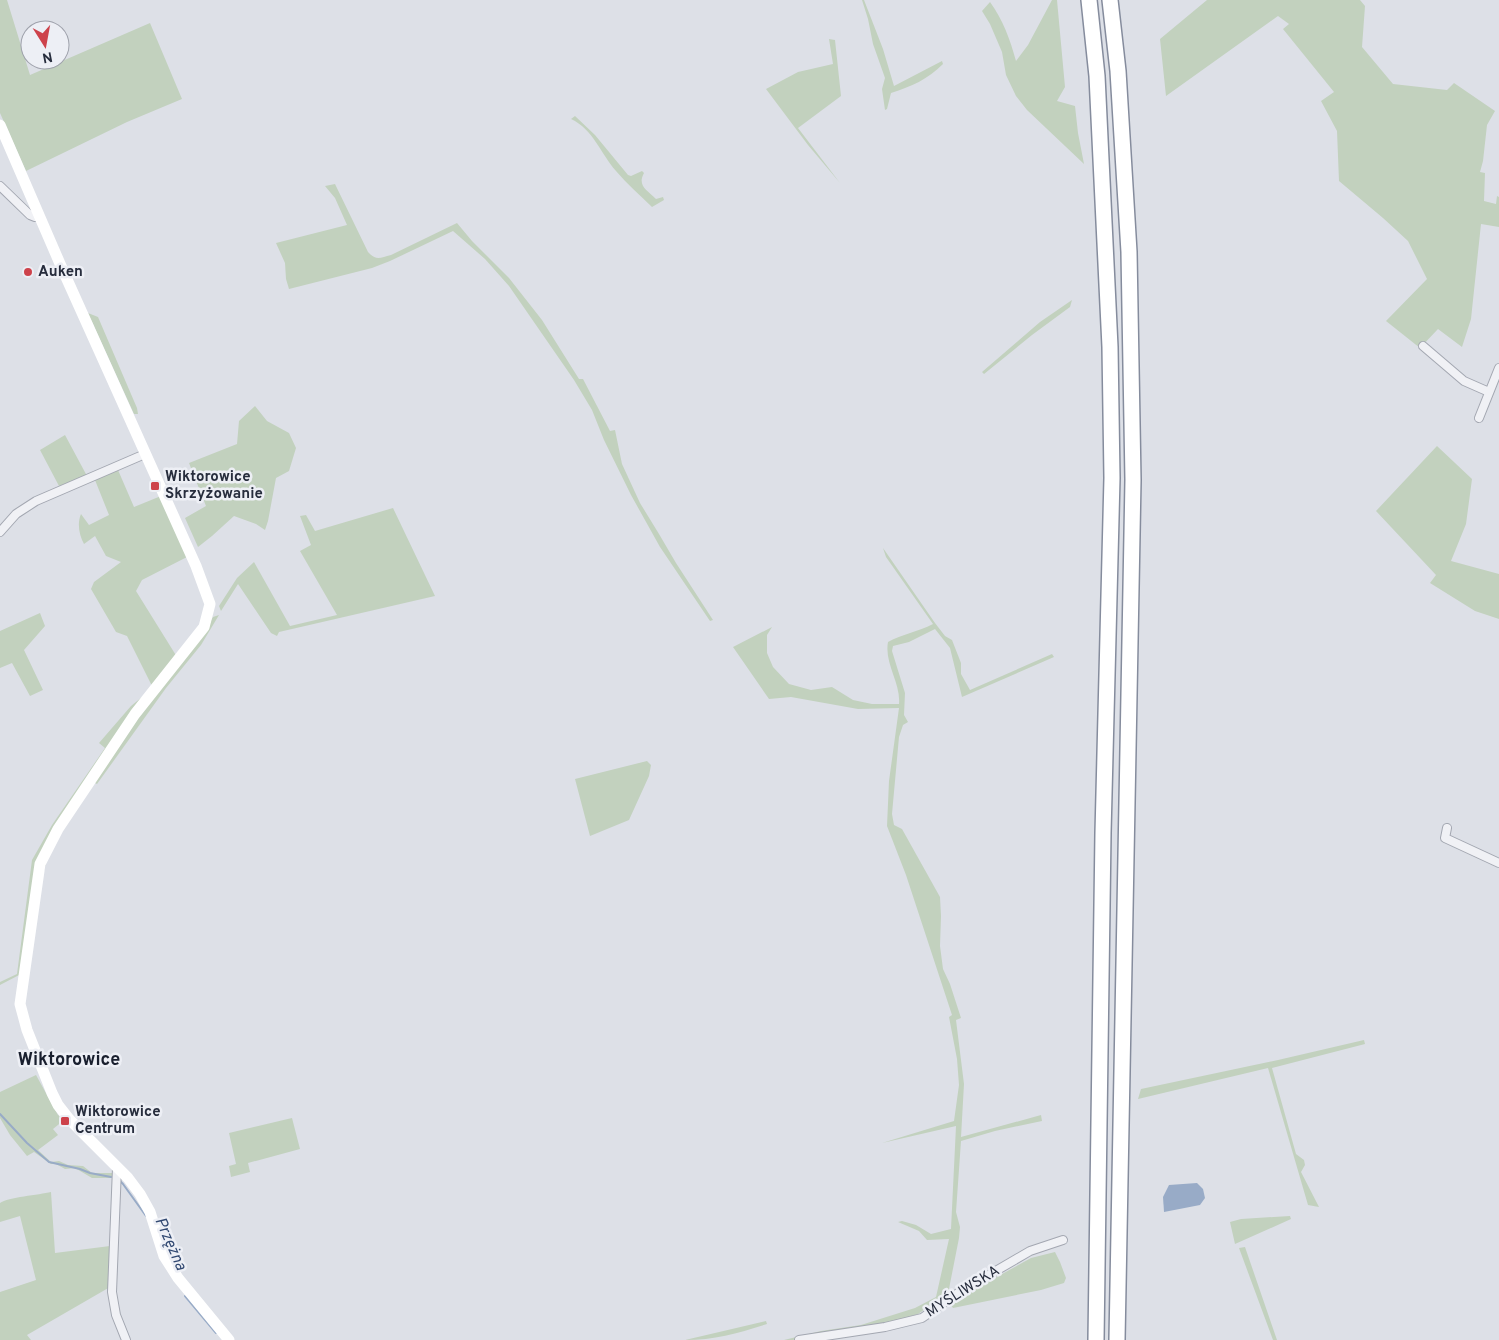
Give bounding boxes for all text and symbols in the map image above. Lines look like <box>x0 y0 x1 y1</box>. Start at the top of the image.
north arrow <box>20 20 70 70</box>
text: N <box>41 47 54 66</box>
place label: Auken <box>38 263 83 282</box>
marker: Auken <box>22 266 34 278</box>
place label: Wiktorowice Skrzyżowanie <box>165 468 263 504</box>
marker: Wiktorowice Skrzyżowanie <box>149 480 161 492</box>
district label: Wiktorowice <box>18 1049 120 1072</box>
place label: Wiktorowice Centrum <box>75 1103 161 1139</box>
marker: Wiktorowice Centrum <box>59 1115 71 1127</box>
water label: Przężna <box>149 1214 191 1274</box>
street label: MYŚLIWSKA <box>921 1260 1004 1322</box>

